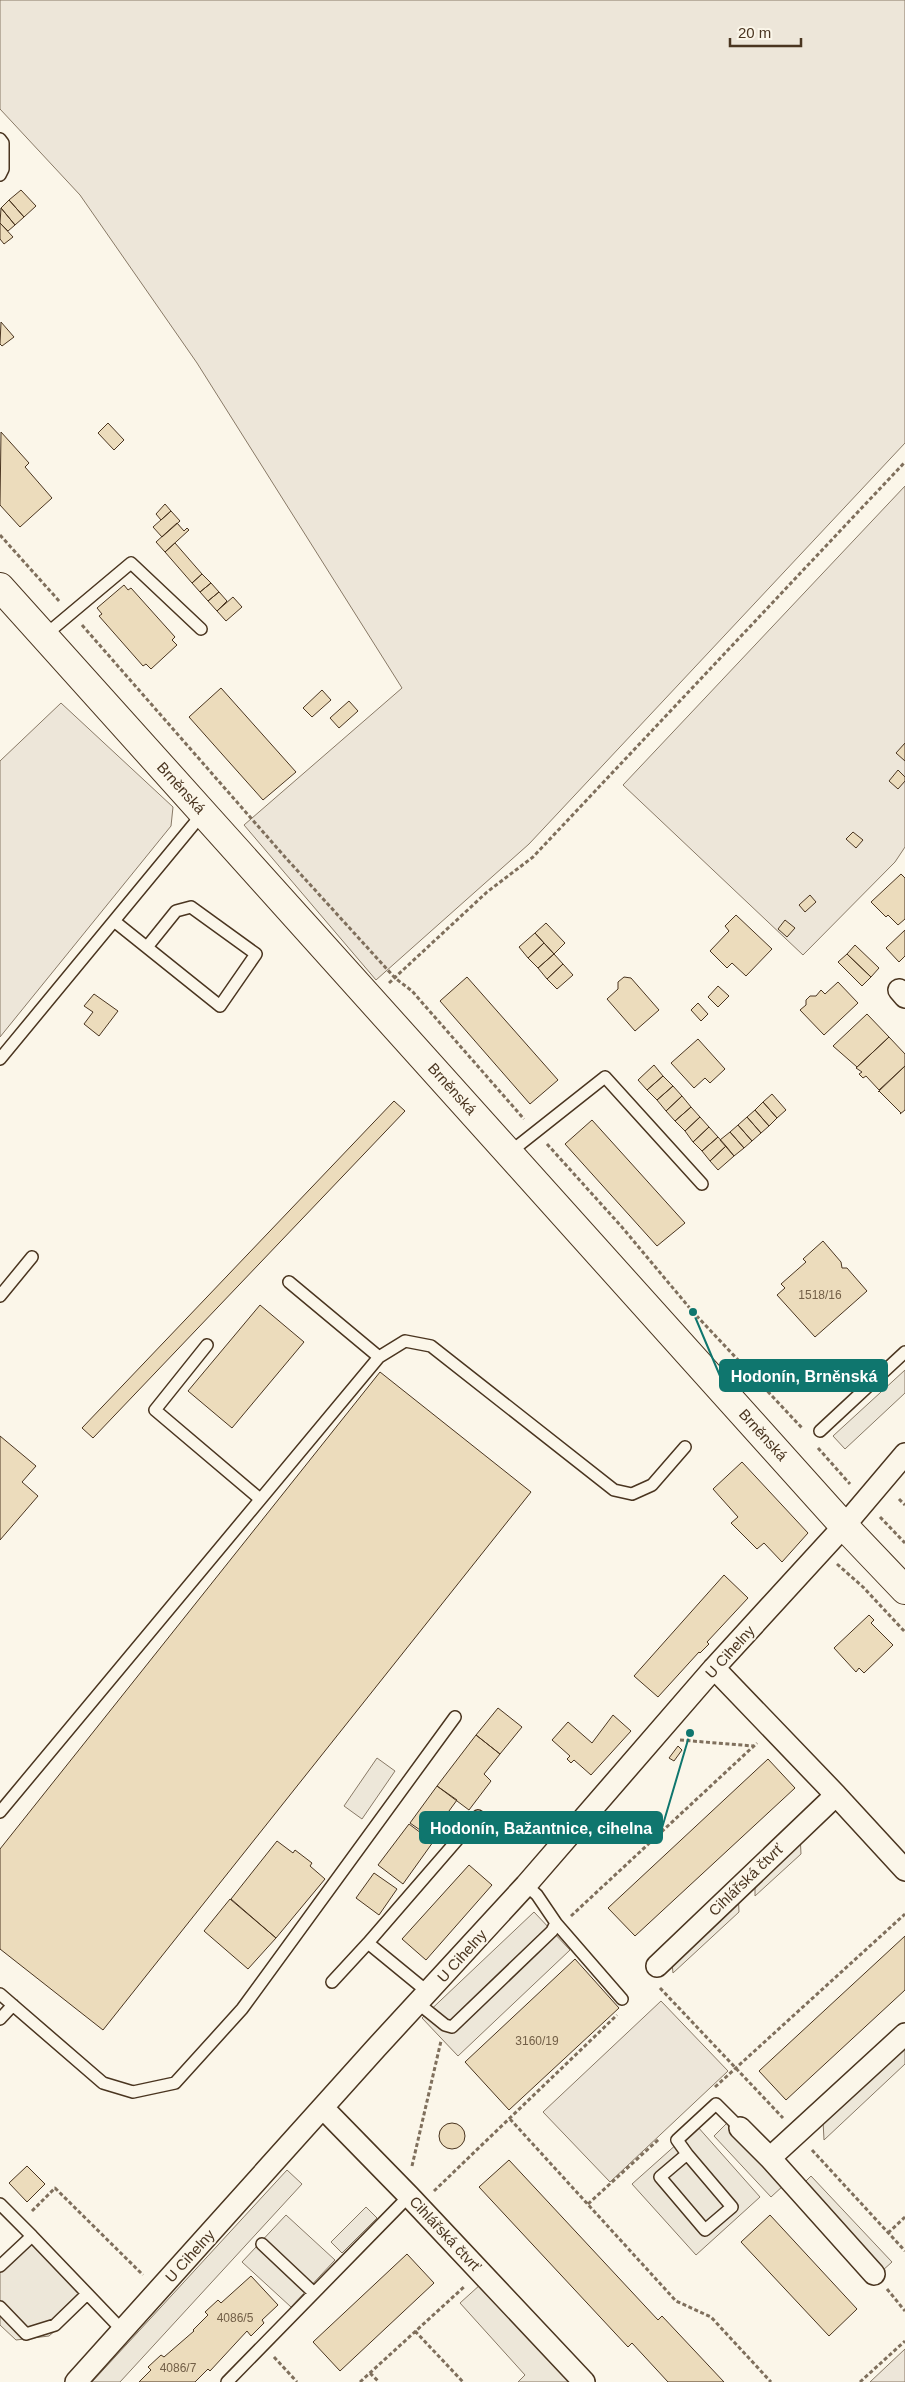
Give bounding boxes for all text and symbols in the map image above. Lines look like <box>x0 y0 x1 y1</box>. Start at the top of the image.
scale bar <box>730 15 801 47</box>
text: 20 m <box>738 24 771 41</box>
street label: Brněnská <box>154 758 209 817</box>
street label: Brněnská <box>425 1059 480 1118</box>
house number: 1518/16 <box>798 1288 842 1302</box>
callout: Hodonín, Brněnská <box>720 1360 887 1391</box>
text: Hodonín, Brněnská <box>731 1368 877 1385</box>
street label: Brněnská <box>736 1405 791 1464</box>
street label: U Cihelny <box>702 1621 758 1682</box>
callout: Hodonín, Bažantnice, cihelna <box>420 1812 662 1843</box>
text: Hodonín, Bažantnice, cihelna <box>430 1820 652 1837</box>
street label: Cihlářská čtvrť <box>705 1840 787 1919</box>
street label: U Cihelny <box>434 1925 490 1986</box>
house number: 3160/19 <box>515 2034 559 2048</box>
street label: Cihlářská čtvrť <box>406 2193 485 2275</box>
street label: U Cihelny <box>162 2225 218 2286</box>
house number: 4086/5 <box>217 2311 254 2325</box>
house number: 4086/7 <box>160 2361 197 2375</box>

